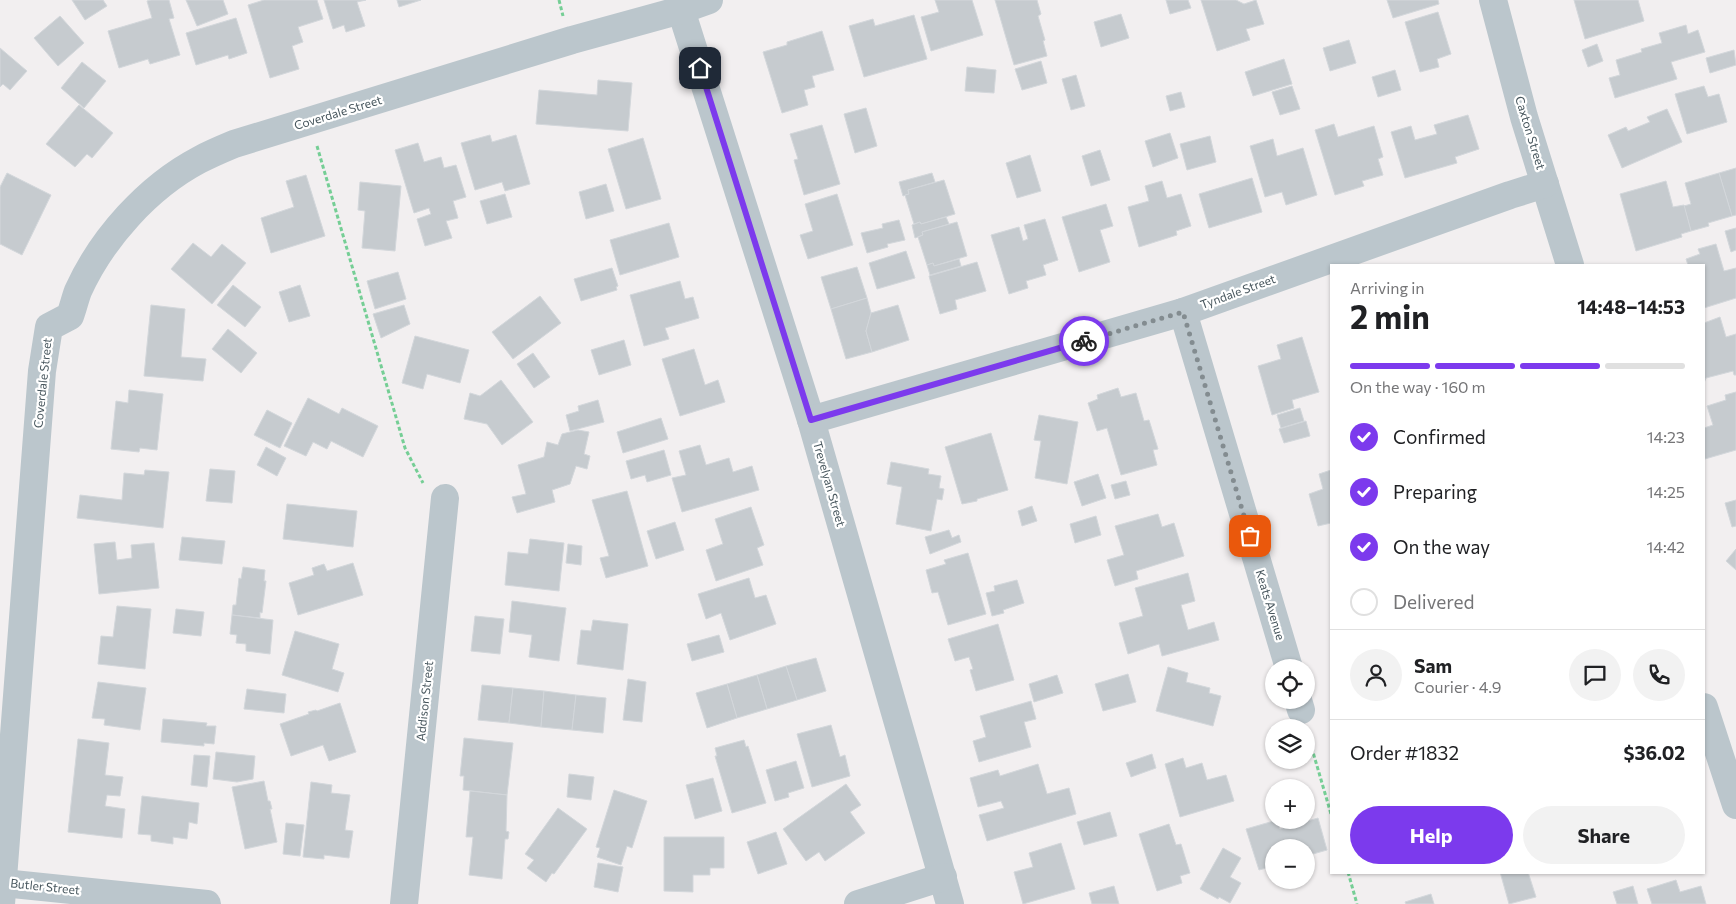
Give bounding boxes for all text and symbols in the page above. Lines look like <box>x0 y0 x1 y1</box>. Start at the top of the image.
pin <box>679 47 721 89</box>
icon: home <box>686 54 714 82</box>
street label: Coverdale Street <box>292 92 383 132</box>
street label: Caxton Street <box>1513 94 1549 171</box>
street label: Tyndale Street <box>1198 271 1277 311</box>
text: Arriving in <box>1350 278 1424 297</box>
text: 14:48–14:53 <box>1577 295 1685 318</box>
text: 2 min <box>1350 296 1430 336</box>
courier <box>1059 316 1109 366</box>
icon: bike <box>1070 327 1098 355</box>
street label: Coverdale Street <box>30 337 54 429</box>
text: On the way · 160 m <box>1350 377 1486 396</box>
icon: check <box>1350 423 1378 451</box>
text: Confirmed <box>1393 425 1486 448</box>
text: 14:23 <box>1647 427 1685 446</box>
street label: Trevelyan Street <box>811 439 849 528</box>
icon: check <box>1350 478 1378 506</box>
text: Preparing <box>1393 480 1477 503</box>
text: 14:25 <box>1647 482 1685 501</box>
pin <box>1229 515 1271 557</box>
icon: bag <box>1236 522 1264 550</box>
icon: check <box>1350 533 1378 561</box>
text: On the way <box>1393 535 1490 558</box>
text: 14:42 <box>1647 537 1685 556</box>
street label: Keats Avenue <box>1254 568 1288 642</box>
text: Delivered <box>1393 590 1474 613</box>
button: person <box>1350 649 1402 701</box>
button: chat <box>1569 649 1621 701</box>
button: phone <box>1633 649 1685 701</box>
text: Sam <box>1414 654 1452 677</box>
map controls <box>1265 659 1315 889</box>
button: locate <box>1265 659 1315 709</box>
street label: Addison Street <box>413 660 435 742</box>
text: Courier · 4.9 <box>1414 677 1501 696</box>
button: layers <box>1265 719 1315 769</box>
text: Order #1832 <box>1350 741 1459 764</box>
text: $36.02 <box>1623 741 1685 764</box>
button: + <box>1265 779 1315 829</box>
button: Help <box>1350 806 1513 864</box>
button: Share <box>1523 806 1685 864</box>
button: − <box>1265 839 1315 889</box>
street label: Butler Street <box>10 875 81 897</box>

